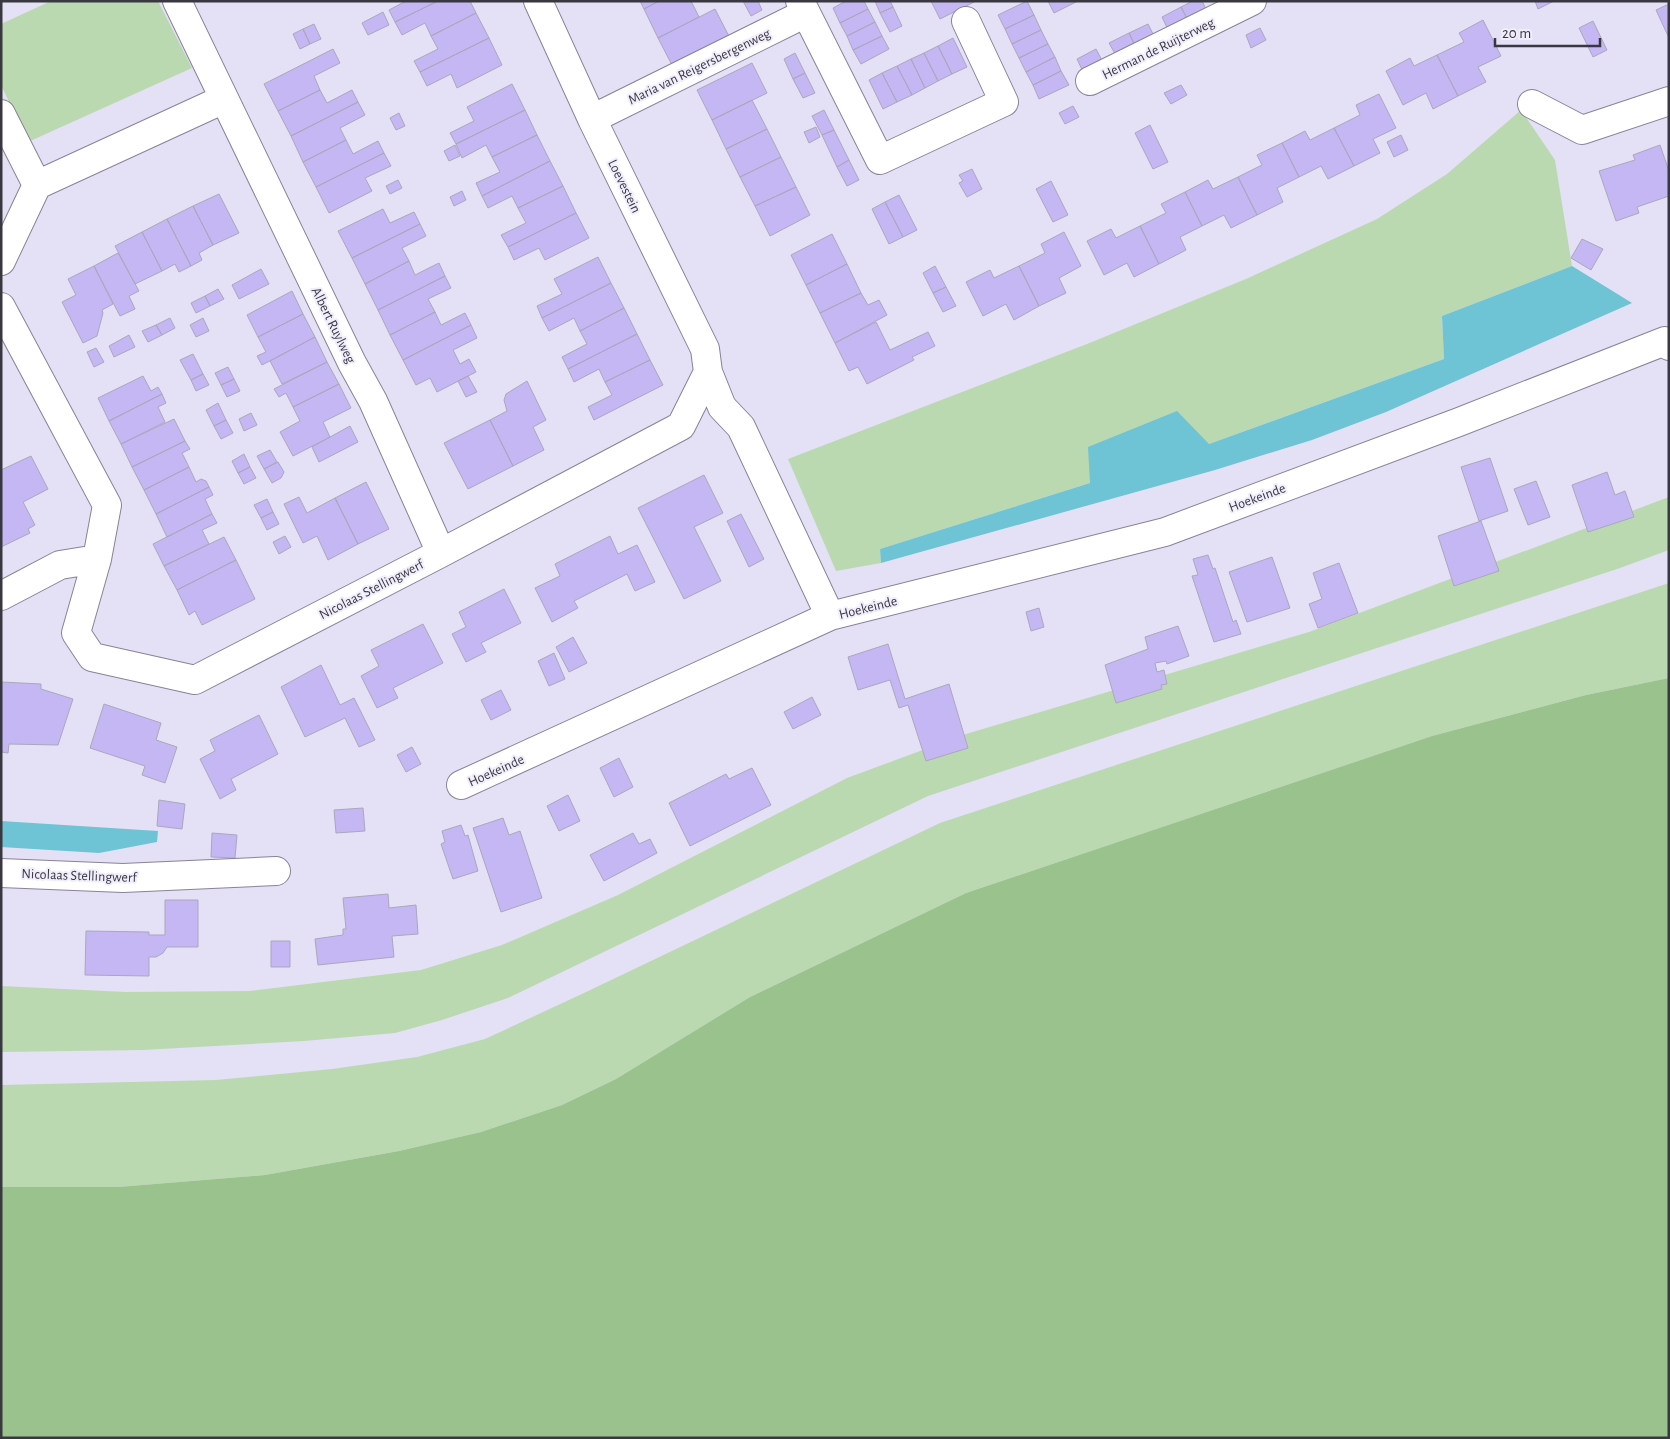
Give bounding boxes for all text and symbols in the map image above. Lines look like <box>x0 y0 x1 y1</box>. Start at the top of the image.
scale bar <box>1495 15 1600 47</box>
street label: Herman de Ruijterweg <box>1100 16 1217 82</box>
street label: Maria van Reigersbergenweg <box>626 26 773 107</box>
text: 20 m <box>1502 26 1531 41</box>
street label: Loevestein <box>605 157 643 215</box>
street label: Albert Ruylweg <box>309 285 358 366</box>
street label: Hoekeinde <box>1227 481 1288 515</box>
street label: Nicolaas Stellingwerf <box>317 557 427 622</box>
street label: Hoekeinde <box>838 594 899 622</box>
street label: Hoekeinde <box>466 752 526 789</box>
street label: Nicolaas Stellingwerf <box>21 867 138 885</box>

